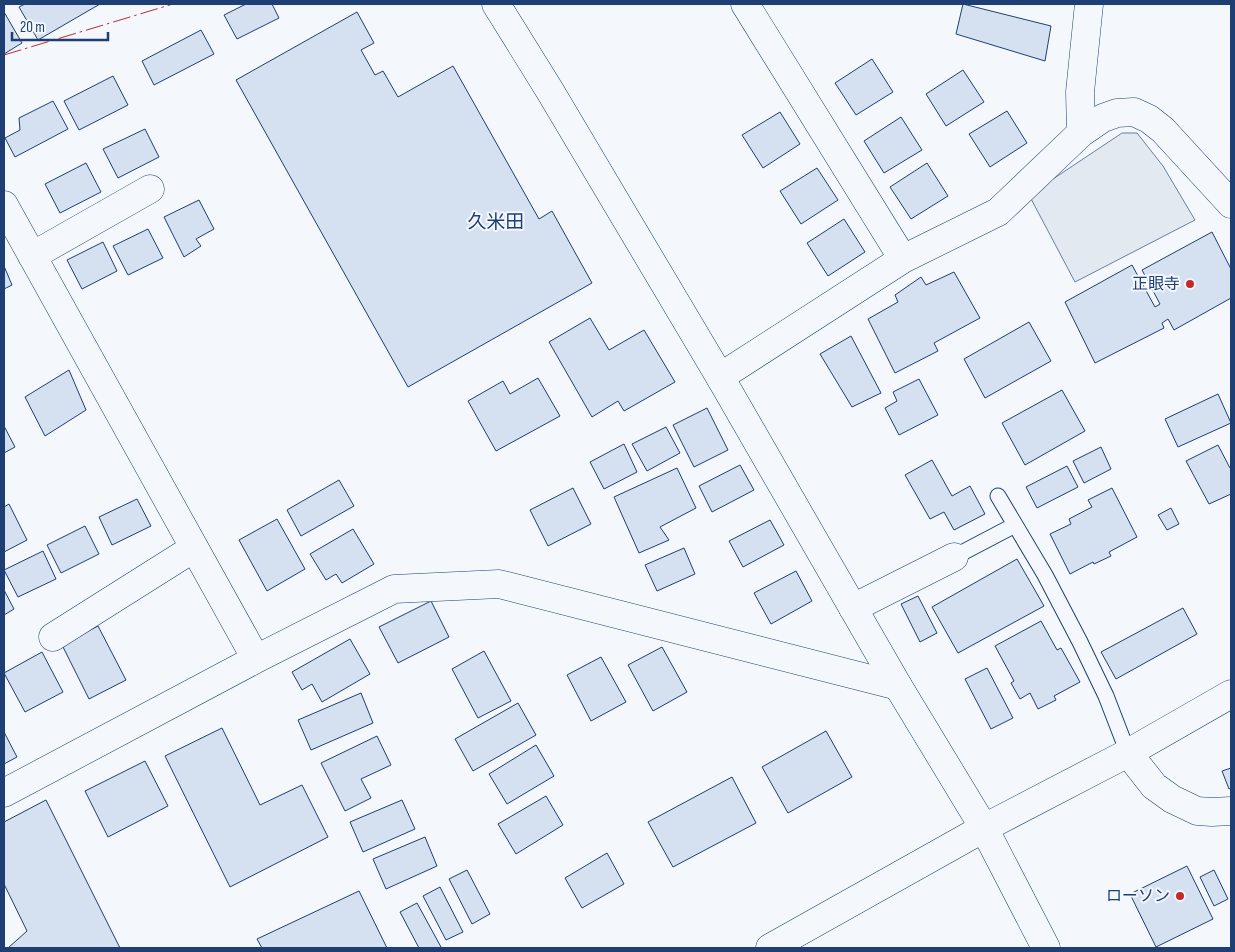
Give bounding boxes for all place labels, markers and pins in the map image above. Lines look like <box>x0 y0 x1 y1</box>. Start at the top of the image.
place label: 正眼寺 <box>1132 275 1180 294</box>
marker: 正眼寺 <box>1184 278 1196 290</box>
place label: ローソン <box>1106 887 1170 906</box>
marker: ローソン <box>1174 890 1186 902</box>

